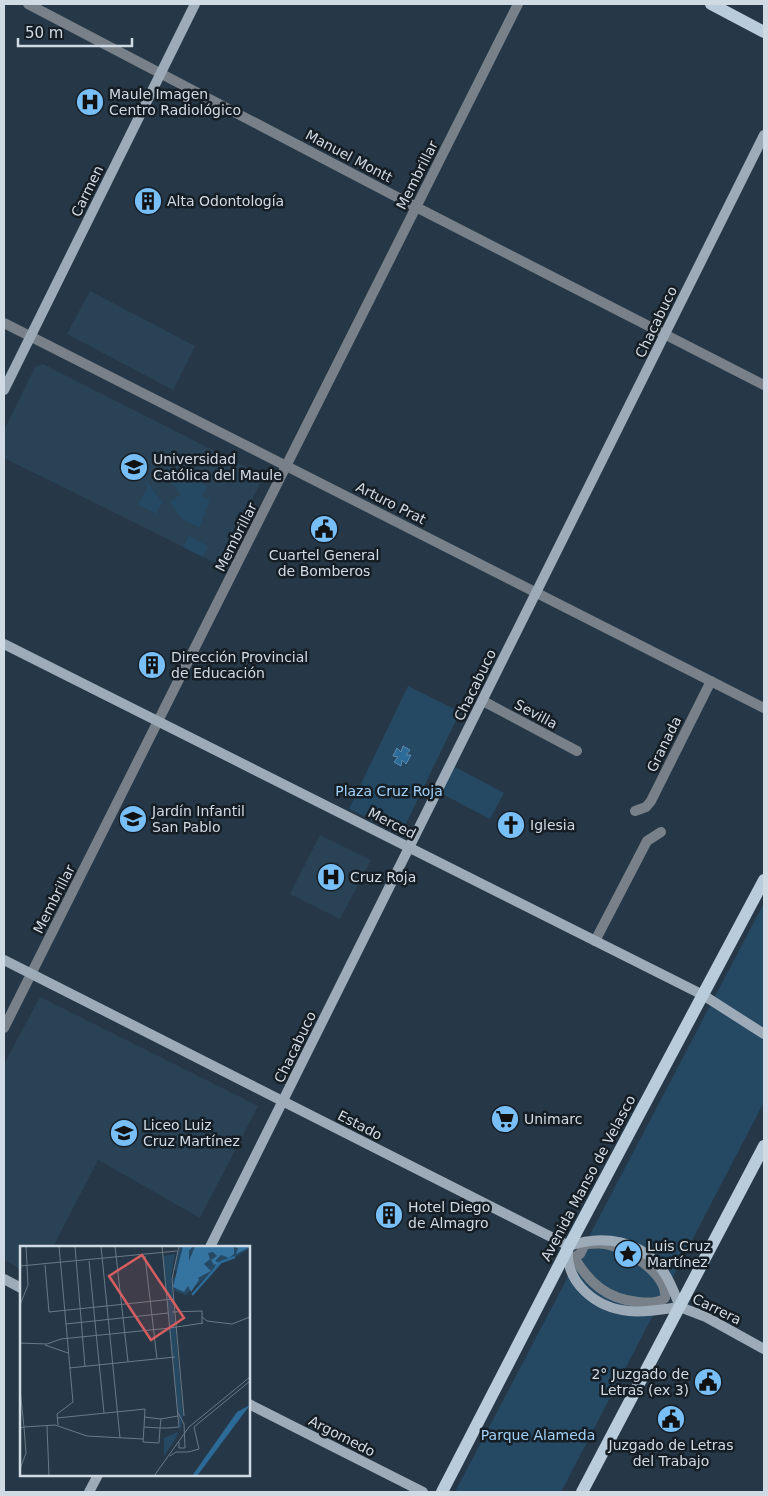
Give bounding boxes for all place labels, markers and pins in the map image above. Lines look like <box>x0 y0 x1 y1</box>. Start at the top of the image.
place label: Maule Imagen Centro Radiológico <box>109 86 241 118</box>
hospital icon: Maule Imagen Centro Radiológico <box>75 87 105 117</box>
building icon: Alta Odontología <box>133 186 163 216</box>
place label: Alta Odontología <box>167 193 284 209</box>
place label: Universidad Católica del Maule <box>153 451 282 483</box>
school or university icon: Universidad Católica del Maule <box>119 452 149 482</box>
public building icon: Cuartel General de Bomberos <box>309 514 339 544</box>
place label: Cuartel General de Bomberos <box>269 547 379 579</box>
place label: Dirección Provincial de Educación <box>171 649 308 681</box>
building icon: Dirección Provincial de Educación <box>137 650 167 680</box>
place label: Jardín Infantil San Pablo <box>151 803 245 835</box>
school or university icon: Jardín Infantil San Pablo <box>118 804 148 834</box>
church icon: Iglesia <box>496 810 526 840</box>
place label: Iglesia <box>530 817 575 833</box>
hospital icon: Cruz Roja <box>316 862 346 892</box>
place label: Cruz Roja <box>350 869 416 885</box>
supermarket icon: Unimarc <box>490 1104 520 1134</box>
place label: Unimarc <box>524 1111 582 1127</box>
place label: Liceo Luiz Cruz Martínez <box>143 1117 240 1149</box>
school or university icon: Liceo Luiz Cruz Martínez <box>109 1118 139 1148</box>
place label: Hotel Diego de Almagro <box>408 1199 490 1231</box>
building icon: Hotel Diego de Almagro <box>374 1200 404 1230</box>
place label: Luis Cruz Martínez <box>647 1238 711 1270</box>
place icon: Luis Cruz Martínez <box>613 1239 643 1269</box>
place label: 2° Juzgado de Letras (ex 3) <box>591 1366 689 1398</box>
public building icon: 2° Juzgado de Letras (ex 3) <box>693 1367 723 1397</box>
public building icon: Juzgado de Letras del Trabajo <box>656 1404 686 1434</box>
place label: Juzgado de Letras del Trabajo <box>608 1437 733 1469</box>

